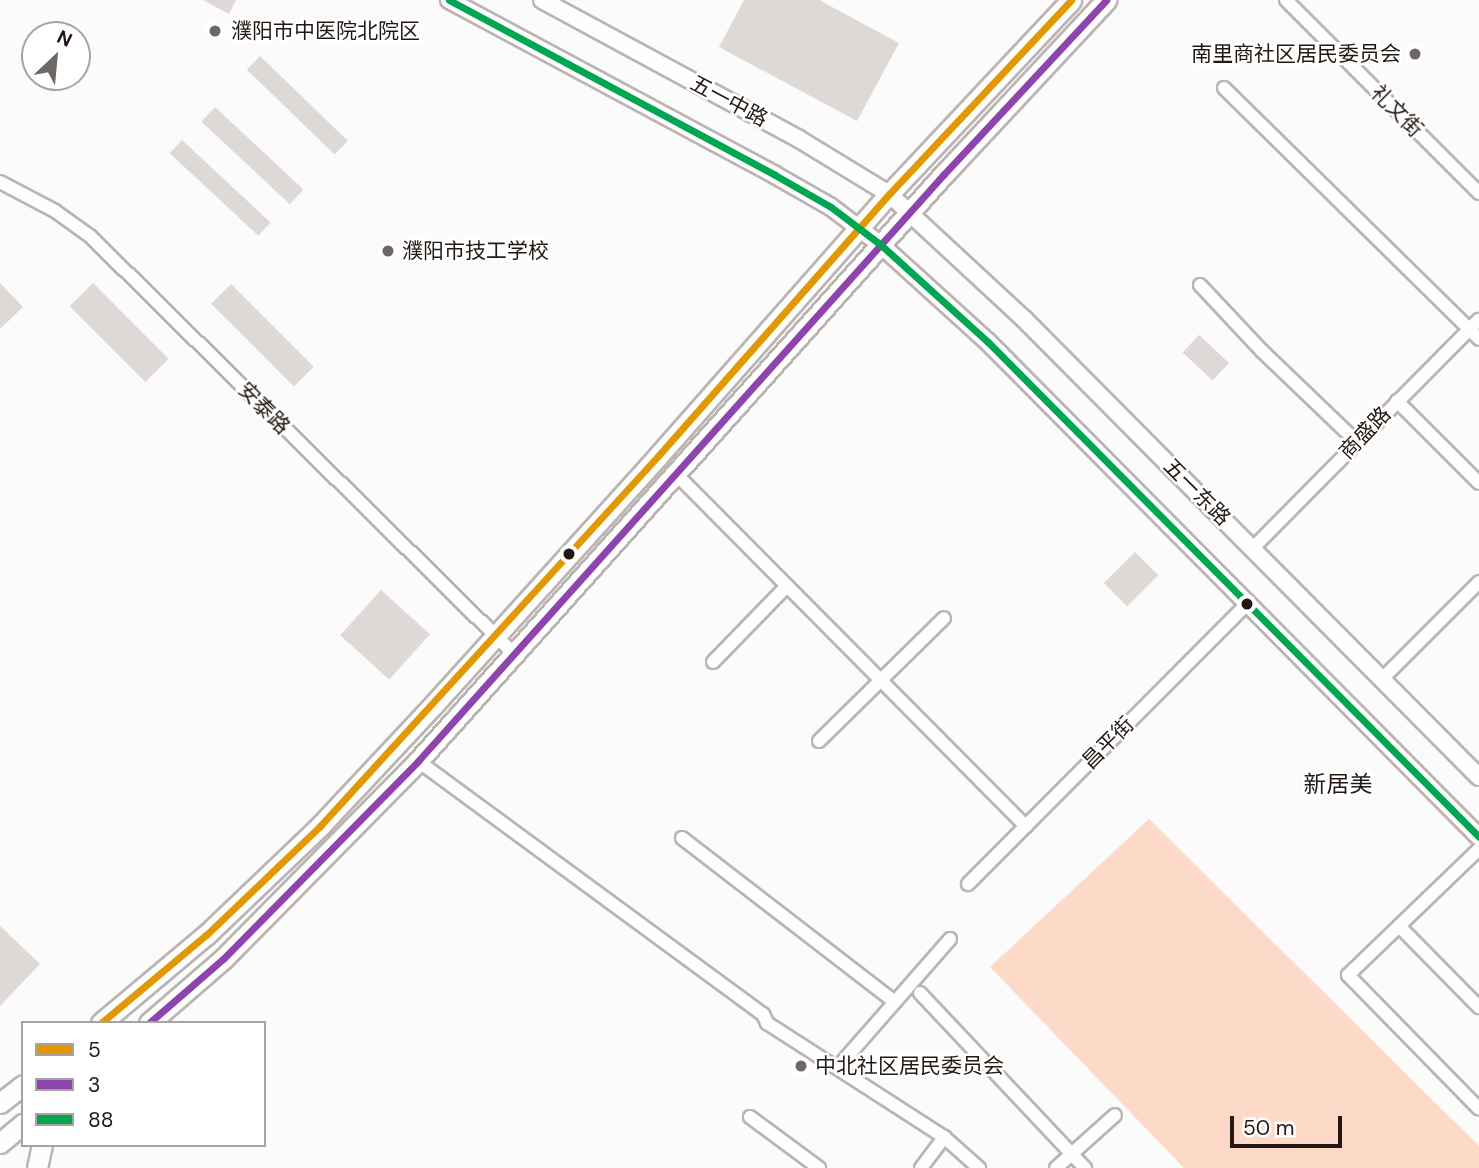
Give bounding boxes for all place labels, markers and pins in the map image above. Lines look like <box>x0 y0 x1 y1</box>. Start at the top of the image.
place label: 濮阳市中医院北院区 <box>231 18 420 44</box>
marker: 濮阳市中医院北院区 <box>205 21 225 41</box>
place label: 南里商社区居民委员会 <box>1191 41 1401 67</box>
marker: 南里商社区居民委员会 <box>1407 46 1423 62</box>
place label: 濮阳市技工学校 <box>402 238 549 264</box>
marker: 濮阳市技工学校 <box>380 243 396 259</box>
unlabelled marker <box>562 547 576 561</box>
unlabelled marker <box>1240 597 1254 611</box>
place label: 中北社区居民委员会 <box>815 1053 1004 1079</box>
marker: 中北社区居民委员会 <box>793 1058 809 1074</box>

